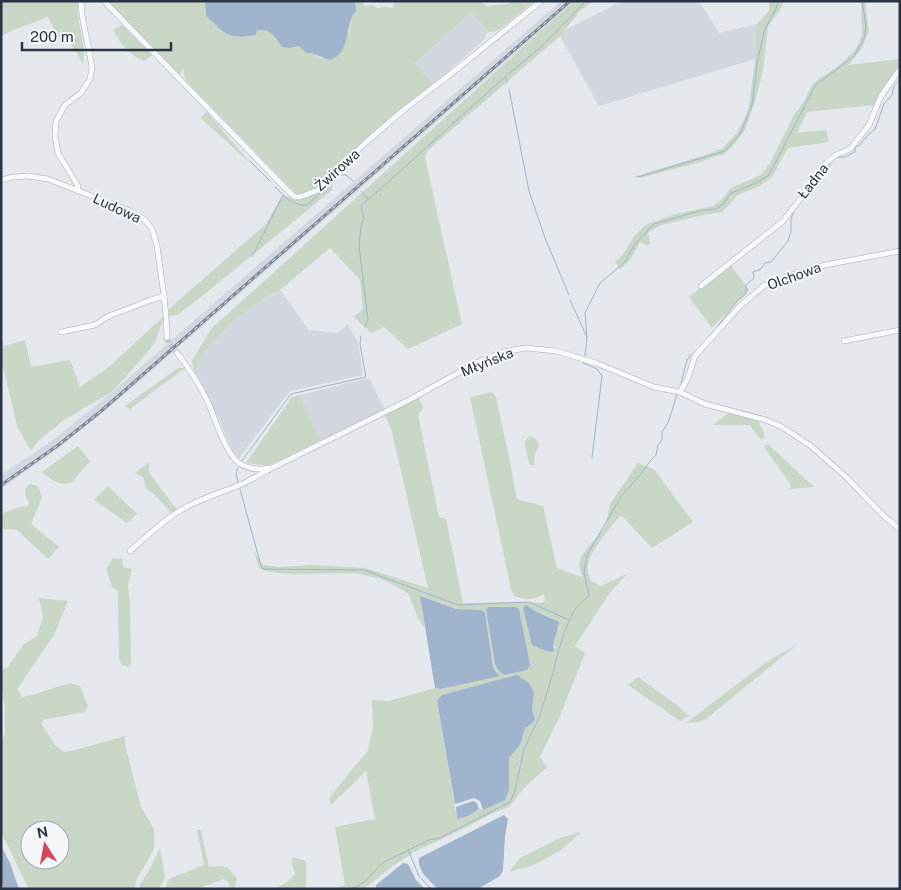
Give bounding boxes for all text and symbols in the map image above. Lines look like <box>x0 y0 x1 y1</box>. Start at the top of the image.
scale bar <box>22 20 171 52</box>
text: 200 m <box>30 28 74 45</box>
street label: Żwirowa <box>310 144 363 194</box>
street label: Ładna <box>794 160 832 202</box>
street label: Ludowa <box>91 190 143 226</box>
street label: Olchowa <box>765 259 823 293</box>
street label: Młyńska <box>458 344 516 380</box>
north arrow <box>20 820 70 870</box>
text: N <box>36 823 49 841</box>

